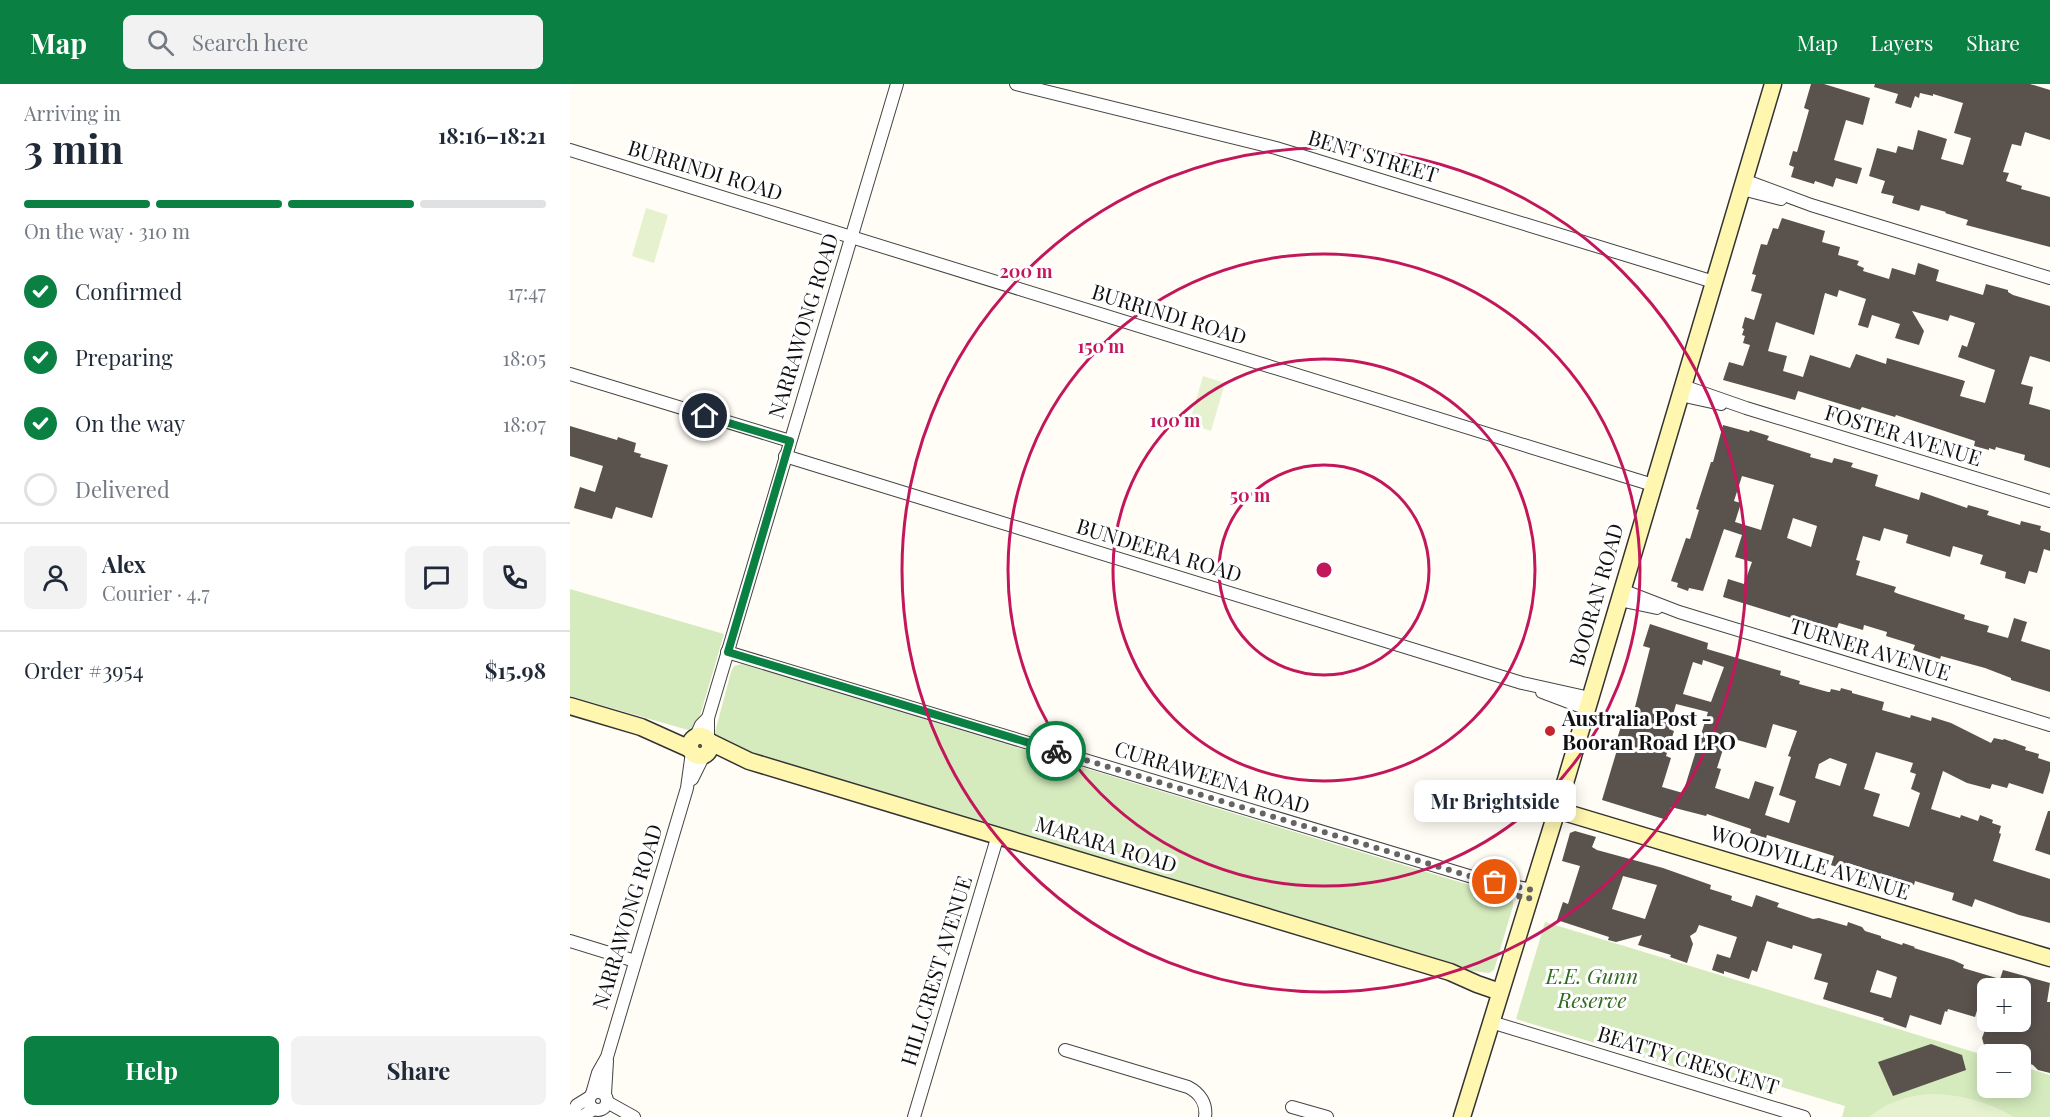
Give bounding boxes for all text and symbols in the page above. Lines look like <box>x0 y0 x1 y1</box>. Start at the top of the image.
search box <box>123 15 543 69</box>
text: Map <box>30 24 87 61</box>
icon: search <box>144 26 177 59</box>
text: Search here <box>192 27 308 57</box>
text: Map <box>1797 28 1838 56</box>
text: Layers <box>1871 28 1933 56</box>
text: Share <box>1966 28 2020 56</box>
text: Arriving in <box>24 99 121 126</box>
text: 18:16–18:21 <box>438 120 546 150</box>
text: 3 min <box>24 122 123 174</box>
street label: BENT STREET <box>1305 122 1442 188</box>
street label: BURRINDI ROAD <box>625 132 786 206</box>
text: On the way · 310 m <box>24 217 190 244</box>
street label: NARRAWONG ROAD <box>761 229 844 422</box>
text: 200 m <box>999 259 1053 283</box>
icon: check <box>24 275 57 308</box>
text: Confirmed <box>75 276 182 306</box>
street label: BURRINDI ROAD <box>1089 276 1250 350</box>
text: 17:47 <box>507 278 546 305</box>
text: 150 m <box>1077 334 1125 358</box>
icon: check <box>24 341 57 374</box>
text: Preparing <box>75 342 173 372</box>
text: 18:05 <box>503 344 546 371</box>
pin <box>679 390 730 441</box>
street label: FOSTER AVENUE <box>1822 397 1985 471</box>
icon: home <box>688 399 721 432</box>
icon: check <box>24 407 57 440</box>
text: On the way <box>75 408 185 438</box>
text: 100 m <box>1150 408 1201 432</box>
text: 18:07 <box>503 410 546 437</box>
text: Delivered <box>75 474 170 504</box>
text: 50 m <box>1230 483 1271 507</box>
street label: BUNDEERA ROAD <box>1073 511 1246 588</box>
street label: BOORAN ROAD <box>1561 520 1629 669</box>
button: person <box>24 546 87 609</box>
button: chat <box>405 546 468 609</box>
button: phone <box>483 546 546 609</box>
text: Alex <box>102 549 146 579</box>
centre of rings <box>1314 560 1334 580</box>
text: Courier · 4.7 <box>102 579 210 606</box>
street label: TURNER AVENUE <box>1787 610 1954 686</box>
text: Order #3954 <box>24 655 144 685</box>
text: $15.98 <box>485 655 546 685</box>
place label: Australia Post - Booran Road LPO <box>1561 703 1736 755</box>
courier <box>1026 721 1086 781</box>
marker: Australia Post - Booran Road LPO <box>1543 724 1557 738</box>
street label: CURRAWEENA ROAD <box>1112 733 1314 819</box>
icon: bike <box>1040 735 1073 768</box>
callout: Mr Brightside <box>1414 780 1576 822</box>
text: Mr Brightside <box>1431 787 1560 814</box>
street label: MARARA ROAD <box>1032 808 1181 878</box>
street label: WOODVILLE AVENUE <box>1707 817 1914 905</box>
street label: NARRAWONG ROAD <box>585 820 668 1013</box>
pin <box>1469 856 1520 907</box>
icon: bag <box>1478 865 1511 898</box>
street label: HILLCREST AVENUE <box>893 872 977 1069</box>
park label: E.E. Gunn Reserve <box>1545 961 1638 1013</box>
map controls <box>1977 978 2031 1098</box>
button: + <box>1977 978 2031 1032</box>
street label: BEATTY CRESCENT <box>1594 1018 1783 1100</box>
button: Help <box>24 1036 279 1105</box>
button: Share <box>291 1036 546 1105</box>
button: − <box>1977 1044 2031 1098</box>

